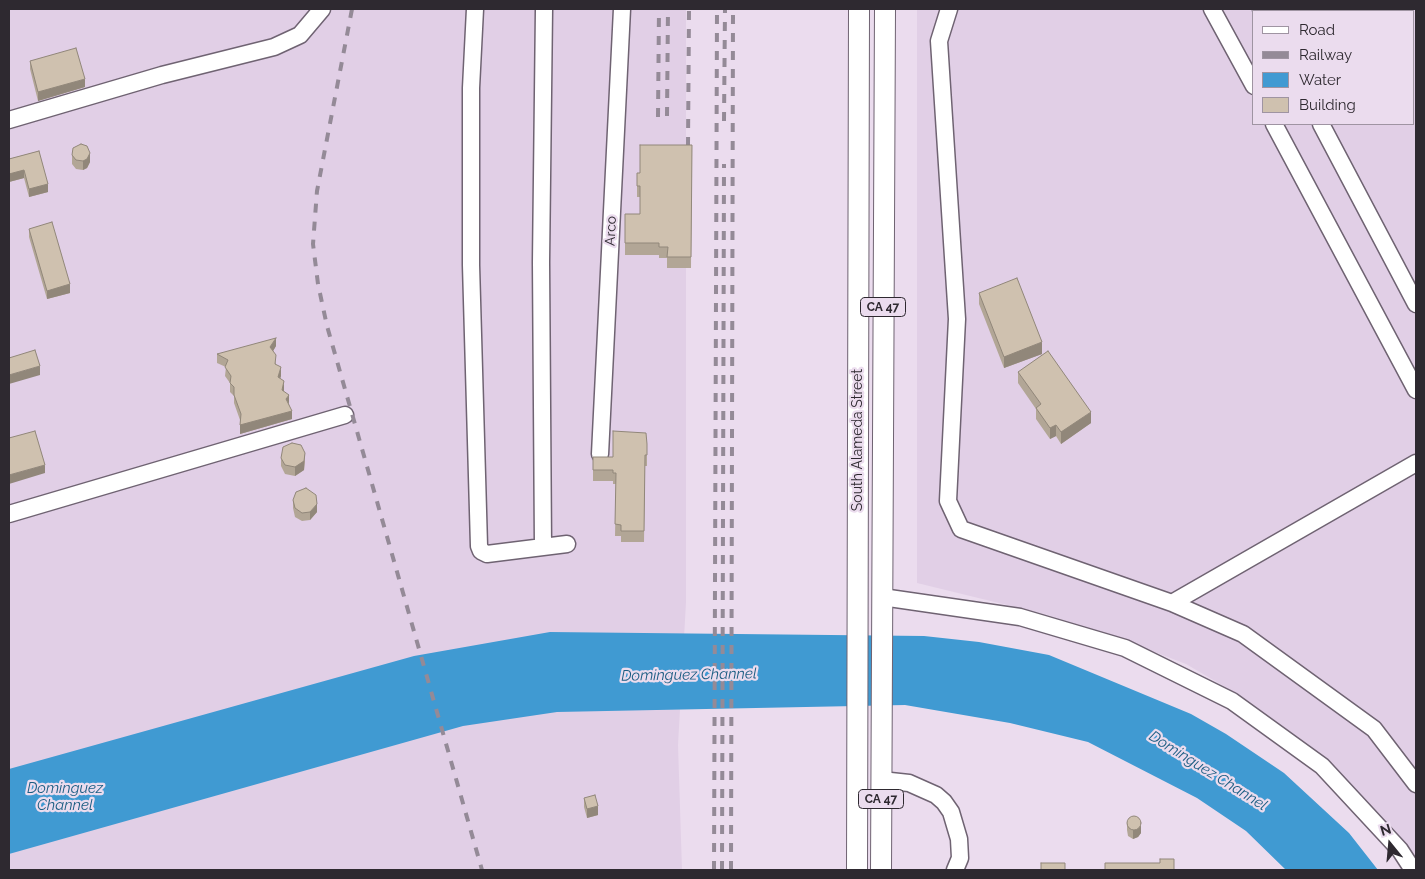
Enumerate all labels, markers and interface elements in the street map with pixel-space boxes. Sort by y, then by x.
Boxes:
legend [1252,10,1415,125]
text: Road [1299,21,1335,39]
text: Railway [1299,46,1352,64]
text: Water [1299,71,1341,89]
text: Building [1299,96,1356,114]
street label: Arco [602,216,620,246]
road number: CA 47 [860,298,906,316]
street label: South Alameda Street [850,369,866,511]
water label: Dominguez Channel [621,665,757,685]
water label: Dominguez Channel [1146,727,1270,815]
water label: Dominguez Channel [27,779,103,814]
road number: CA 47 [858,790,904,809]
north arrow [1365,819,1415,869]
text: N [1378,820,1393,839]

